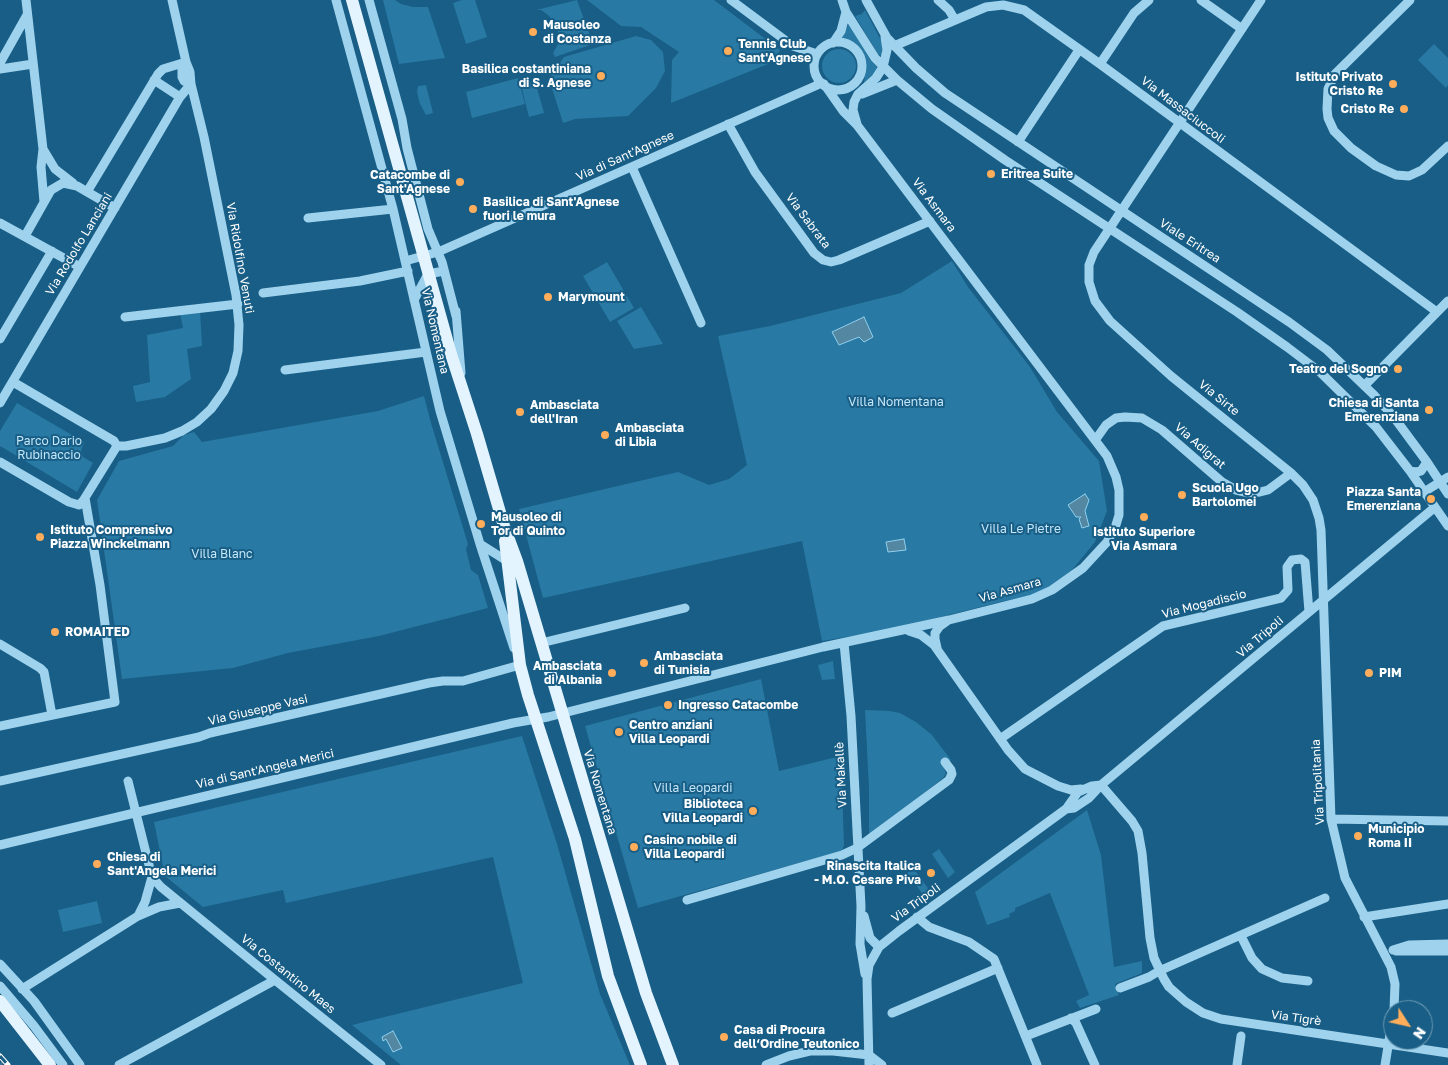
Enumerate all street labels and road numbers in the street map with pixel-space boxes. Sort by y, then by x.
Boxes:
street label: Via Massaciuccoli [1138,74,1228,146]
street label: Via di Sant'Agnese [574,128,676,184]
street label: Via Asmara [909,175,959,235]
street label: Via Rodolfo Lanciani [43,190,115,298]
street label: Via Sabrata [782,190,834,252]
street label: Via Ridolfino Venuti [223,201,257,315]
street label: Viale Eritrea [1157,216,1223,266]
street label: Via Nomentana [418,287,452,375]
street label: Via Sirte [1196,377,1242,419]
street label: Via Adigrat [1172,420,1228,472]
street label: Via Asmara [977,574,1043,606]
street label: Via Mogadiscio [1160,587,1248,621]
street label: Via Tripoli [1234,613,1286,661]
street label: Via Giuseppe Vasi [207,692,309,728]
street label: Via Tripolitania [1309,739,1327,825]
street label: Via Makallè [832,742,850,808]
street label: Via di Sant'Angela Merici [195,746,335,792]
street label: Via Nomentana [580,748,620,836]
street label: Via Tripoli [889,880,943,926]
street label: Via Costantino Maes [238,931,338,1017]
street label: Via Tigrè [1270,1007,1322,1029]

